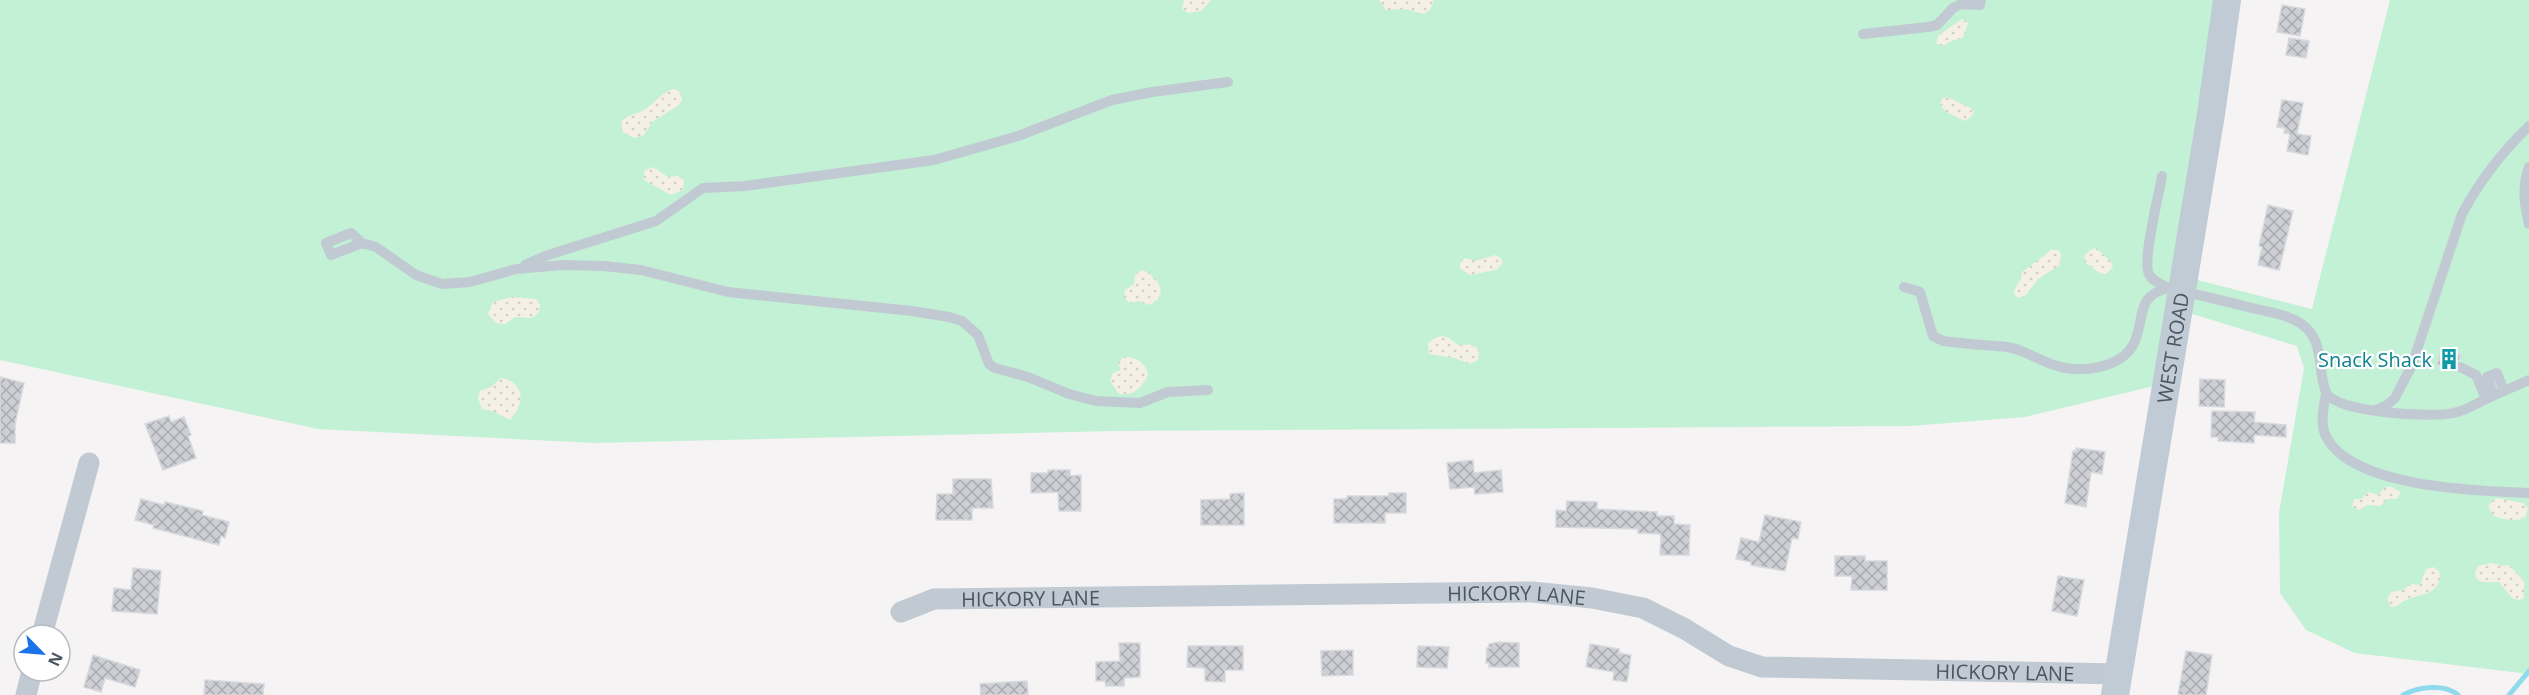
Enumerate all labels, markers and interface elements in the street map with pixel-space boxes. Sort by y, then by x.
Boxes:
street label: WEST ROAD [2150,290,2195,405]
place label: Snack Shack [2318,346,2432,373]
building icon: Snack Shack [2437,347,2461,371]
street label: HICKORY LANE [1447,578,1587,611]
street label: HICKORY LANE [961,584,1100,612]
north arrow [12,623,72,683]
text: N [43,649,68,670]
street label: HICKORY LANE [1935,657,2074,687]

